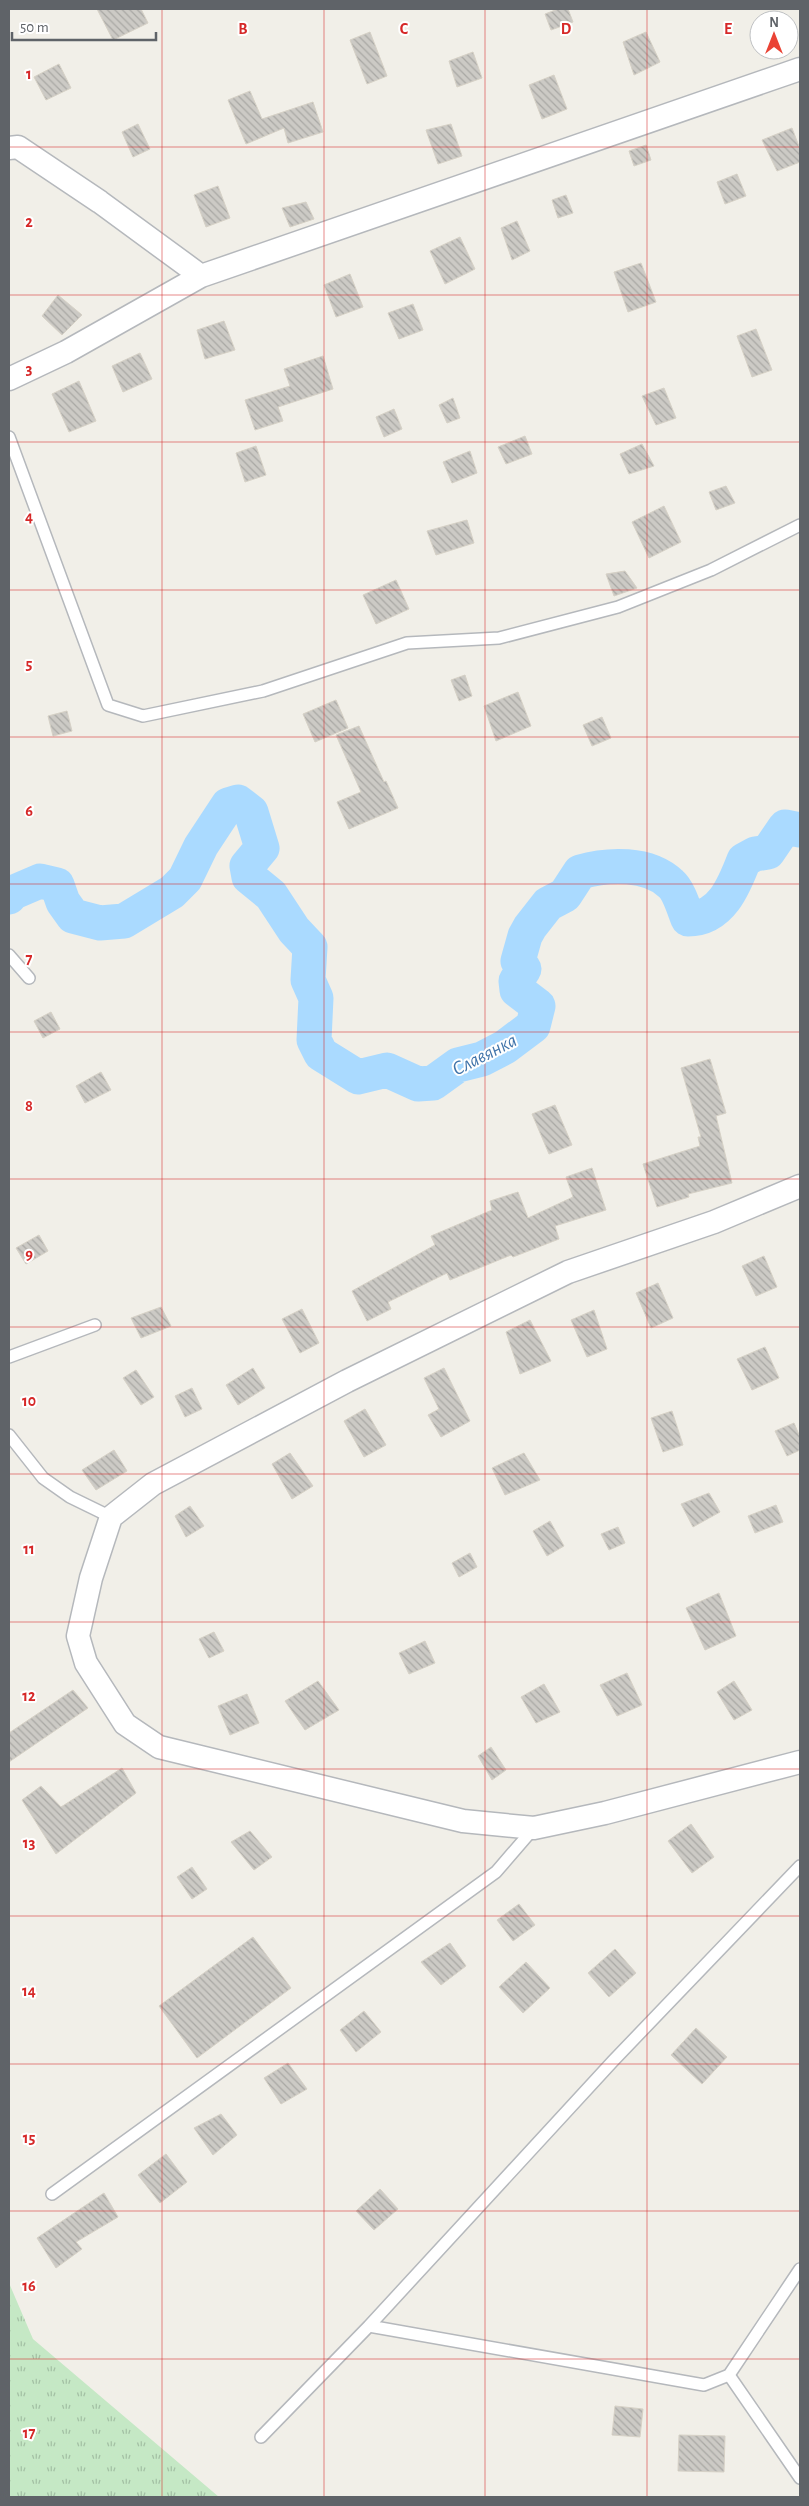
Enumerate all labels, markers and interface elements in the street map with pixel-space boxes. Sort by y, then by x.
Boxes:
scale bar [12,10,156,42]
north arrow [749,10,799,60]
text: N [769,16,779,30]
text: 50 m [20,20,49,35]
text: B [238,21,248,37]
text: C [400,21,409,37]
text: D [561,21,572,37]
text: E [724,21,732,37]
text: 1 [26,66,32,82]
text: 2 [25,214,33,230]
text: 3 [26,361,33,377]
text: 4 [25,509,33,525]
text: 5 [26,656,33,672]
text: 6 [25,803,33,819]
text: 7 [26,951,33,967]
water label: Славянка [449,1030,520,1080]
text: 8 [25,1098,33,1114]
text: 9 [25,1246,33,1262]
text: 10 [22,1393,36,1409]
text: 11 [23,1541,35,1557]
text: 12 [22,1688,36,1704]
text: 13 [23,1835,35,1851]
text: 14 [22,1983,36,1999]
text: 15 [23,2130,35,2146]
text: 16 [22,2278,36,2294]
text: 17 [23,2425,35,2441]

